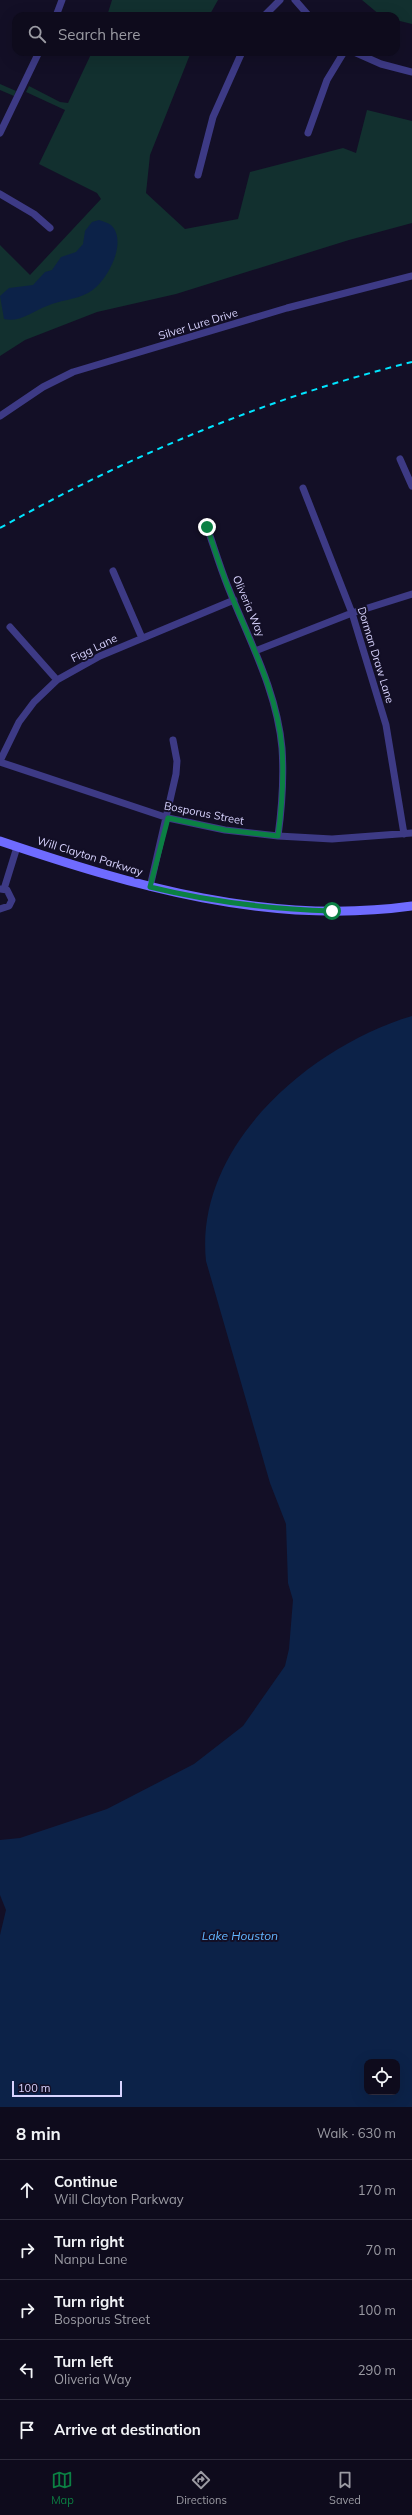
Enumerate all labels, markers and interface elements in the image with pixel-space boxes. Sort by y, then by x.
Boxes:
search box [12,12,400,56]
icon: search [26,23,48,45]
text: Search here [58,25,140,44]
street label: Silver Lure Drive [157,305,239,343]
route end [198,518,216,536]
street label: Oliveria Way [230,573,268,639]
street label: Dorman Draw Lane [355,605,397,705]
street label: Figg Lane [68,631,120,665]
street label: Bosporus Street [163,798,245,828]
street label: Will Clayton Parkway [35,833,145,879]
route start [323,902,341,920]
water label: Lake Houston [202,1928,278,1943]
map controls [364,2059,400,2095]
button: locate [364,2059,400,2095]
scale bar [12,2079,122,2098]
text: 100 m [18,2081,50,2095]
text: 8 min [16,2123,61,2144]
text: Walk · 630 m [317,2125,396,2141]
text: Continue [54,2172,117,2191]
icon: ahead [16,2179,38,2201]
text: 170 m [358,2182,396,2198]
text: Will Clayton Parkway [54,2191,184,2207]
text: Turn right [54,2232,124,2251]
icon: right [16,2239,38,2261]
text: 70 m [366,2242,396,2258]
text: Nanpu Lane [54,2251,127,2267]
text: Turn right [54,2292,124,2311]
icon: right [16,2299,38,2321]
text: 100 m [358,2302,396,2318]
text: Bosporus Street [54,2311,150,2327]
text: Turn left [54,2352,113,2371]
icon: left [16,2359,38,2381]
text: 290 m [358,2362,396,2378]
text: Oliveria Way [54,2371,131,2387]
icon: arrive [16,2419,38,2441]
text: Arrive at destination [54,2420,201,2439]
tab: Map [51,2469,74,2507]
tab: Directions [176,2469,227,2507]
tab: Saved [329,2469,361,2507]

